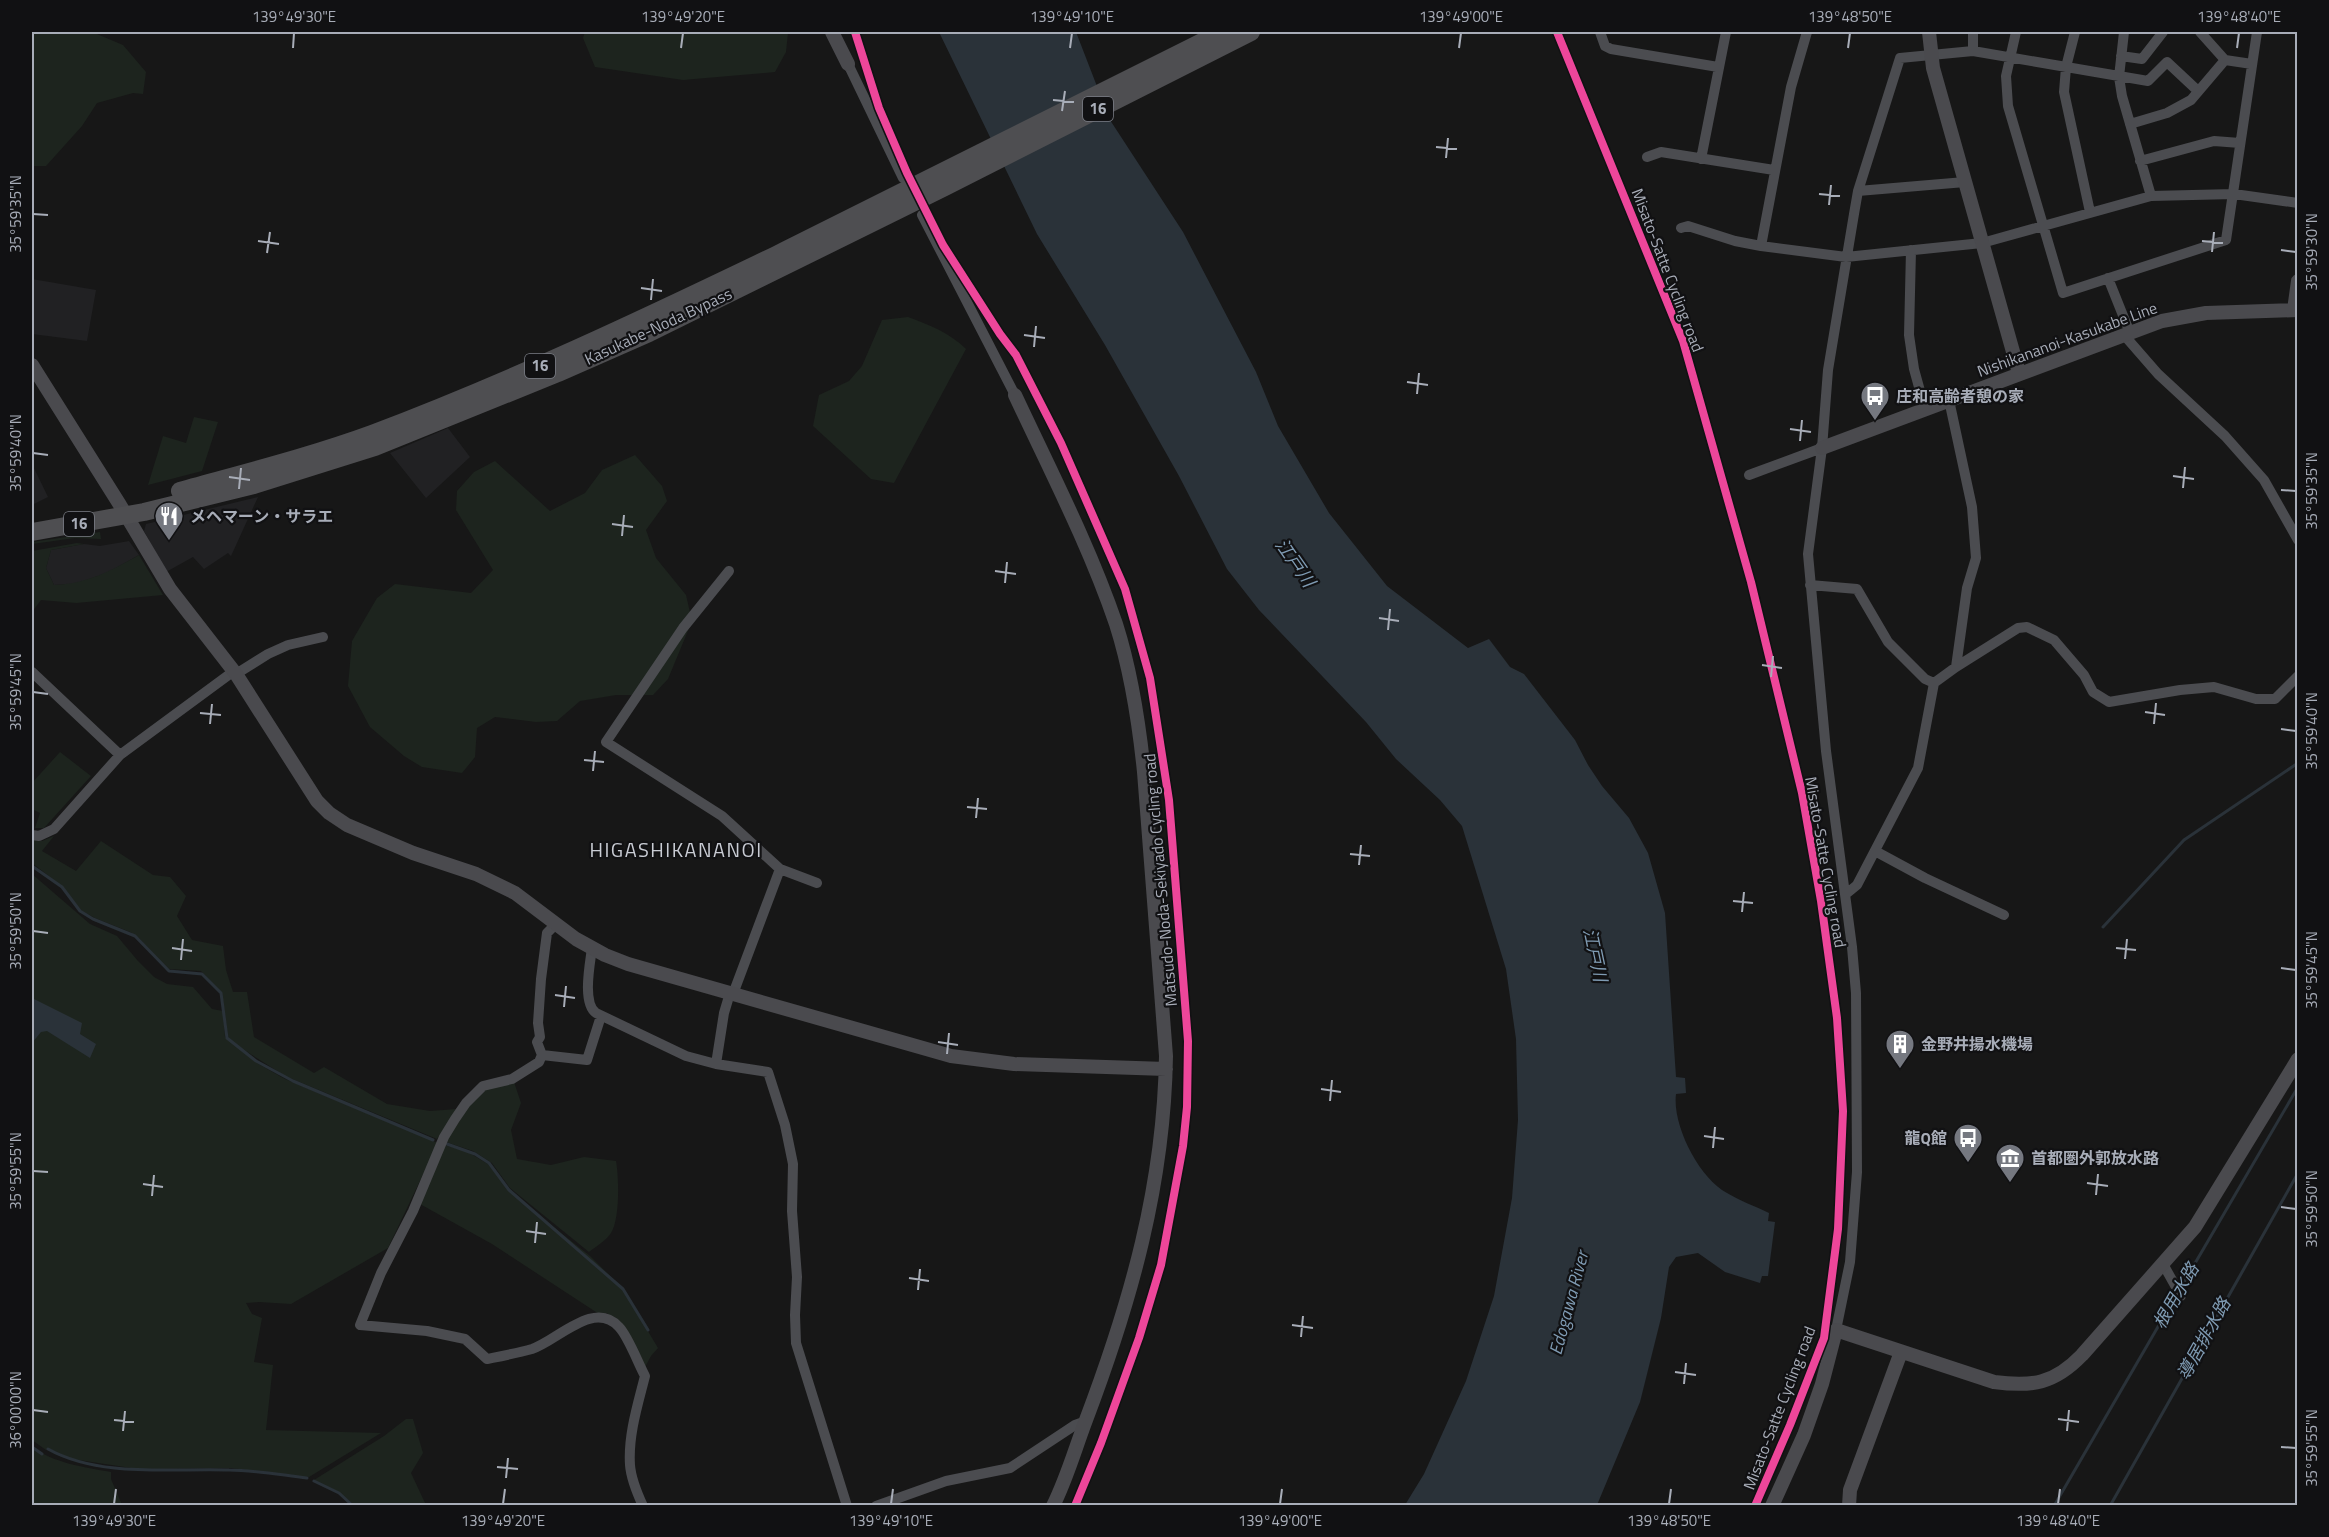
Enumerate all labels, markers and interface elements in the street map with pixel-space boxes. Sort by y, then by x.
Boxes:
text: 139°49'30"E [252,5,336,28]
text: 139°49'20"E [641,5,725,28]
text: 139°49'10"E [1030,5,1114,28]
text: 139°49'00"E [1419,5,1503,28]
text: 139°48'50"E [1808,5,1892,28]
text: 139°48'40"E [2197,5,2281,28]
road number: 16 [1083,97,1113,121]
text: 35°59'35"N [4,175,27,253]
street label: Misato-Satte Cycling road [1626,185,1710,355]
text: 35°59'30"N [2300,213,2323,291]
street label: Kasukabe-Noda Bypass [580,281,736,371]
street label: Nishikananoi-Kasukabe Line [1974,295,2160,383]
road number: 16 [525,354,555,378]
bus stop icon: 庄和高齢者憩の家 [1859,380,1891,422]
place label: 庄和高齢者憩の家 [1896,384,2024,408]
text: 35°59'40"N [4,414,27,492]
text: 35°59'35"N [2300,452,2323,530]
restaurant icon: メヘマーン・サラエ [153,500,185,542]
place label: メヘマーン・サラエ [190,504,333,528]
road number: 16 [64,512,94,536]
water label: 江戸川 [1269,533,1323,594]
text: 35°59'45"N [4,653,27,731]
text: 35°59'40"N [2300,692,2323,770]
street label: Matsudo-Noda-Sekiyado Cycling road [1137,752,1183,1008]
street label: Misato-Satte Cycling road [1799,775,1853,949]
district label: HIGASHIKANANOI [589,834,763,865]
text: 35°59'50"N [4,892,27,970]
water label: 江戸川 [1577,926,1615,986]
text: 35°59'45"N [2300,931,2323,1009]
building icon: 金野井揚水機場 [1884,1028,1916,1070]
place label: 金野井揚水機場 [1921,1032,2033,1056]
bus stop icon: 龍Q館 [1952,1122,1984,1164]
place label: 龍Q館 [1905,1126,1947,1150]
text: 35°59'55"N [4,1132,27,1210]
museum icon: 首都圏外郭放水路 [1994,1142,2026,1184]
place label: 首都圏外郭放水路 [2031,1146,2159,1170]
text: 35°59'50"N [2300,1170,2323,1248]
water label: Edogawa River [1542,1246,1596,1358]
water label: 根用水路 [2146,1256,2206,1334]
water label: 導居排水路 [2170,1291,2238,1385]
street label: Misato-Satte Cycling road [1737,1323,1821,1493]
text: 36°00'00"N [4,1371,27,1449]
text: 35°59'55"N [2300,1409,2323,1487]
text: 139°49'30"E [72,1509,156,1532]
text: 139°49'20"E [461,1509,545,1532]
text: 139°49'10"E [849,1509,933,1532]
text: 139°49'00"E [1238,1509,1322,1532]
text: 139°48'50"E [1627,1509,1711,1532]
text: 139°48'40"E [2016,1509,2100,1532]

